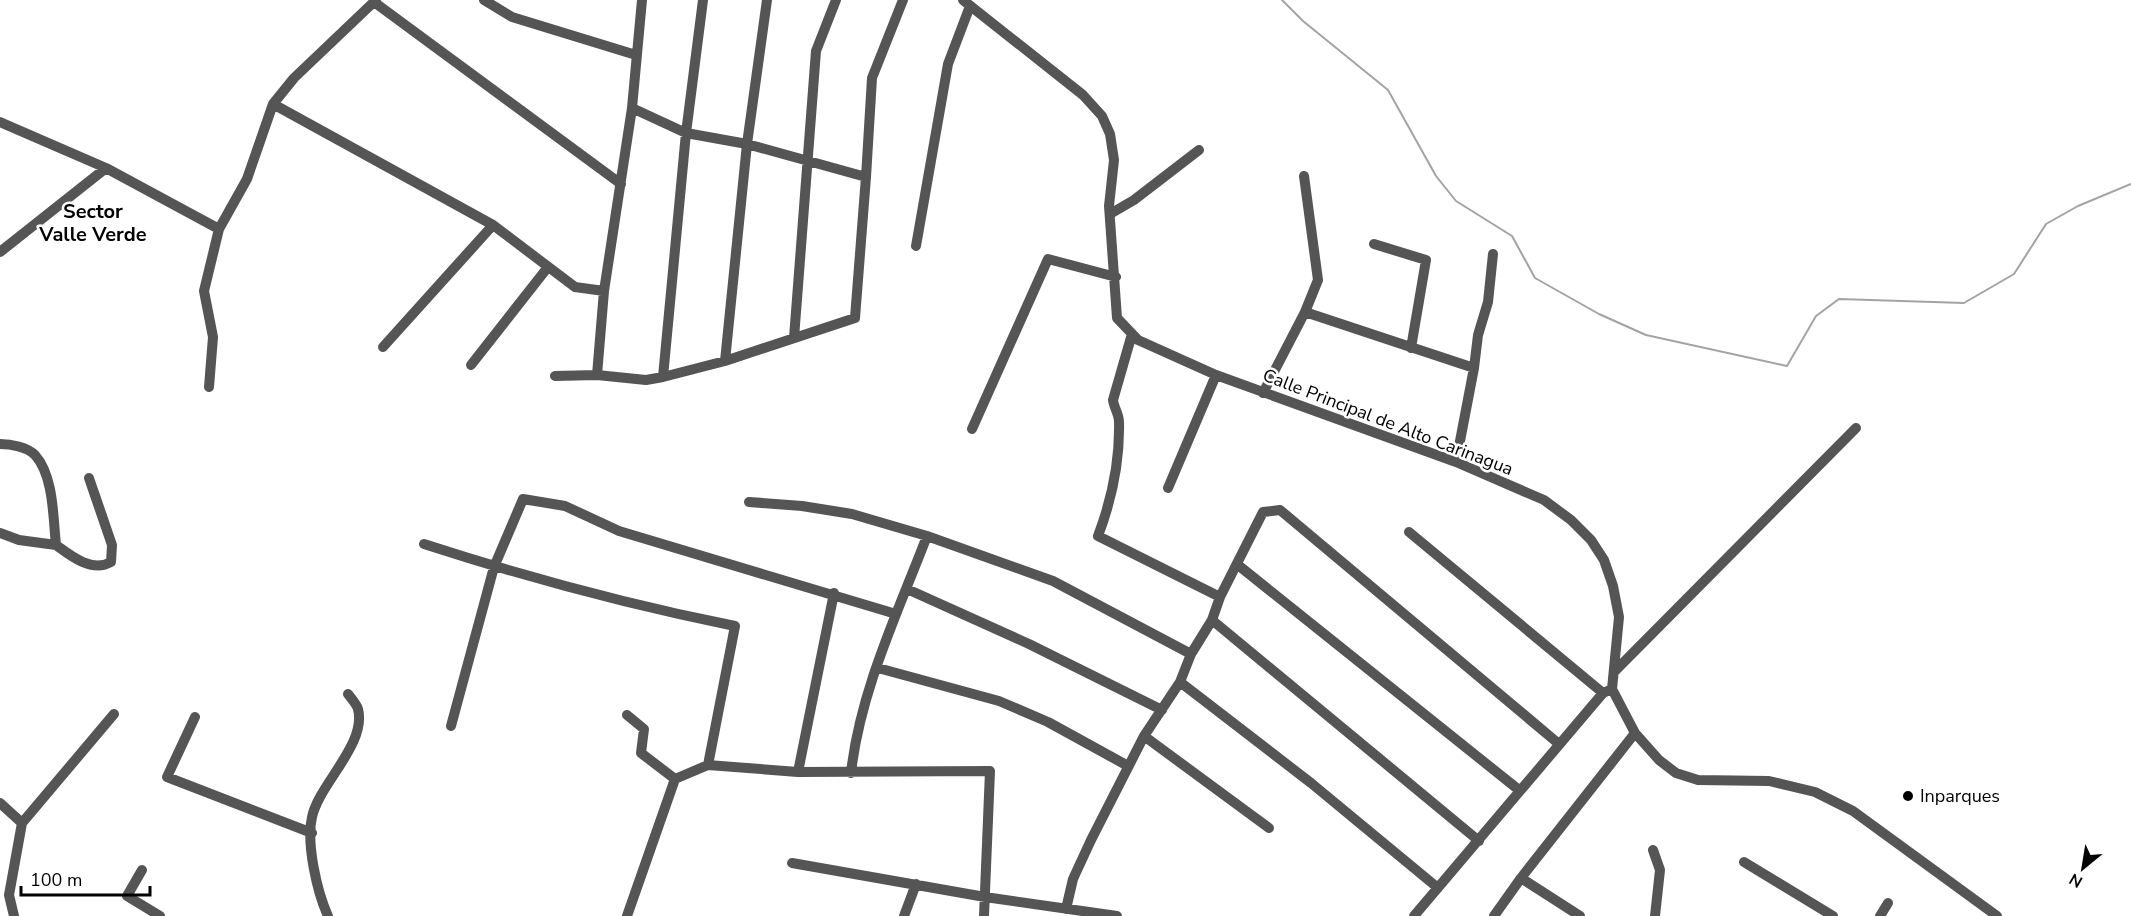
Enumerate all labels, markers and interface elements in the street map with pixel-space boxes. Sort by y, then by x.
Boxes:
district label: Sector Valle Verde [38,198,147,248]
street label: Calle Principal de Alto Carinagua [1259,363,1517,481]
place label: Inparques [1920,784,2000,808]
marker: Inparques [1901,789,1915,803]
north arrow [2053,838,2113,898]
scale bar [21,859,150,897]
text: 100 m [30,868,82,892]
text: N [2065,868,2087,893]

